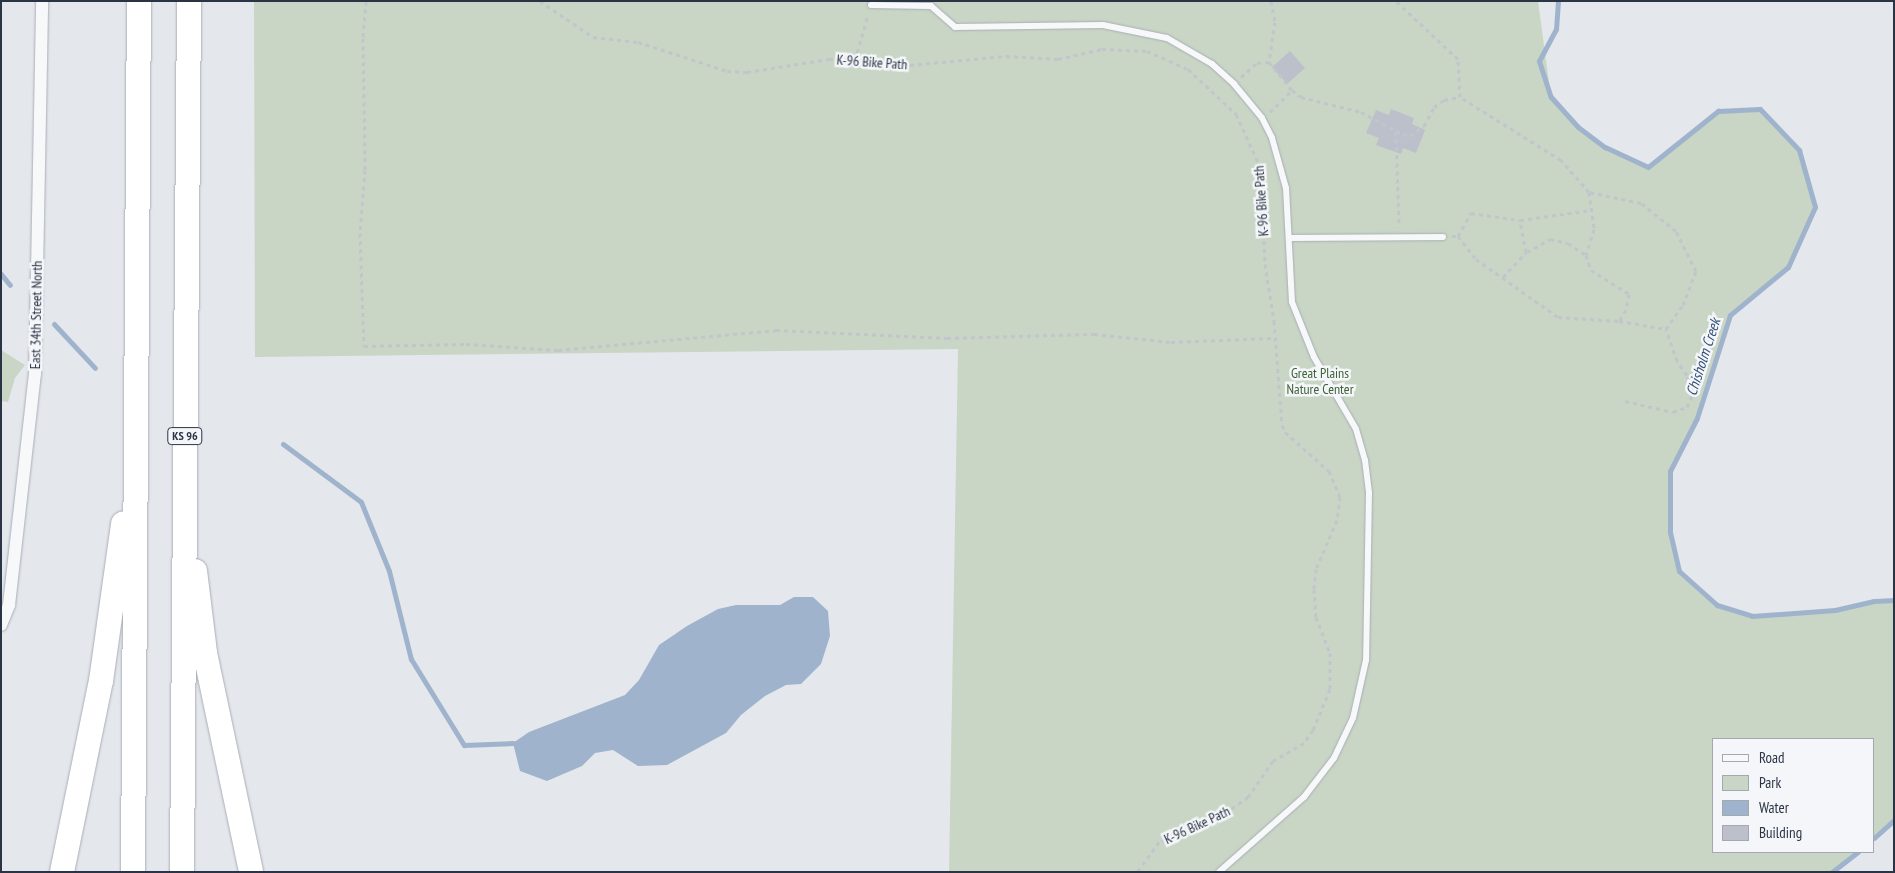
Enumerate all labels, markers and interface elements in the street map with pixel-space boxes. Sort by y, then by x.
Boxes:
street label: K-96 Bike Path [836,51,908,73]
street label: K-96 Bike Path [1250,165,1272,237]
street label: East 34th Street North [27,261,45,369]
water label: Chisholm Creek [1682,316,1724,398]
park label: Great Plains Nature Center [1287,365,1353,398]
road number: KS 96 [166,426,204,446]
legend [1712,738,1875,853]
text: Road [1759,748,1785,767]
text: Park [1759,773,1781,792]
text: Water [1759,798,1789,817]
street label: K-96 Bike Path [1161,802,1233,848]
text: Building [1759,823,1802,842]

